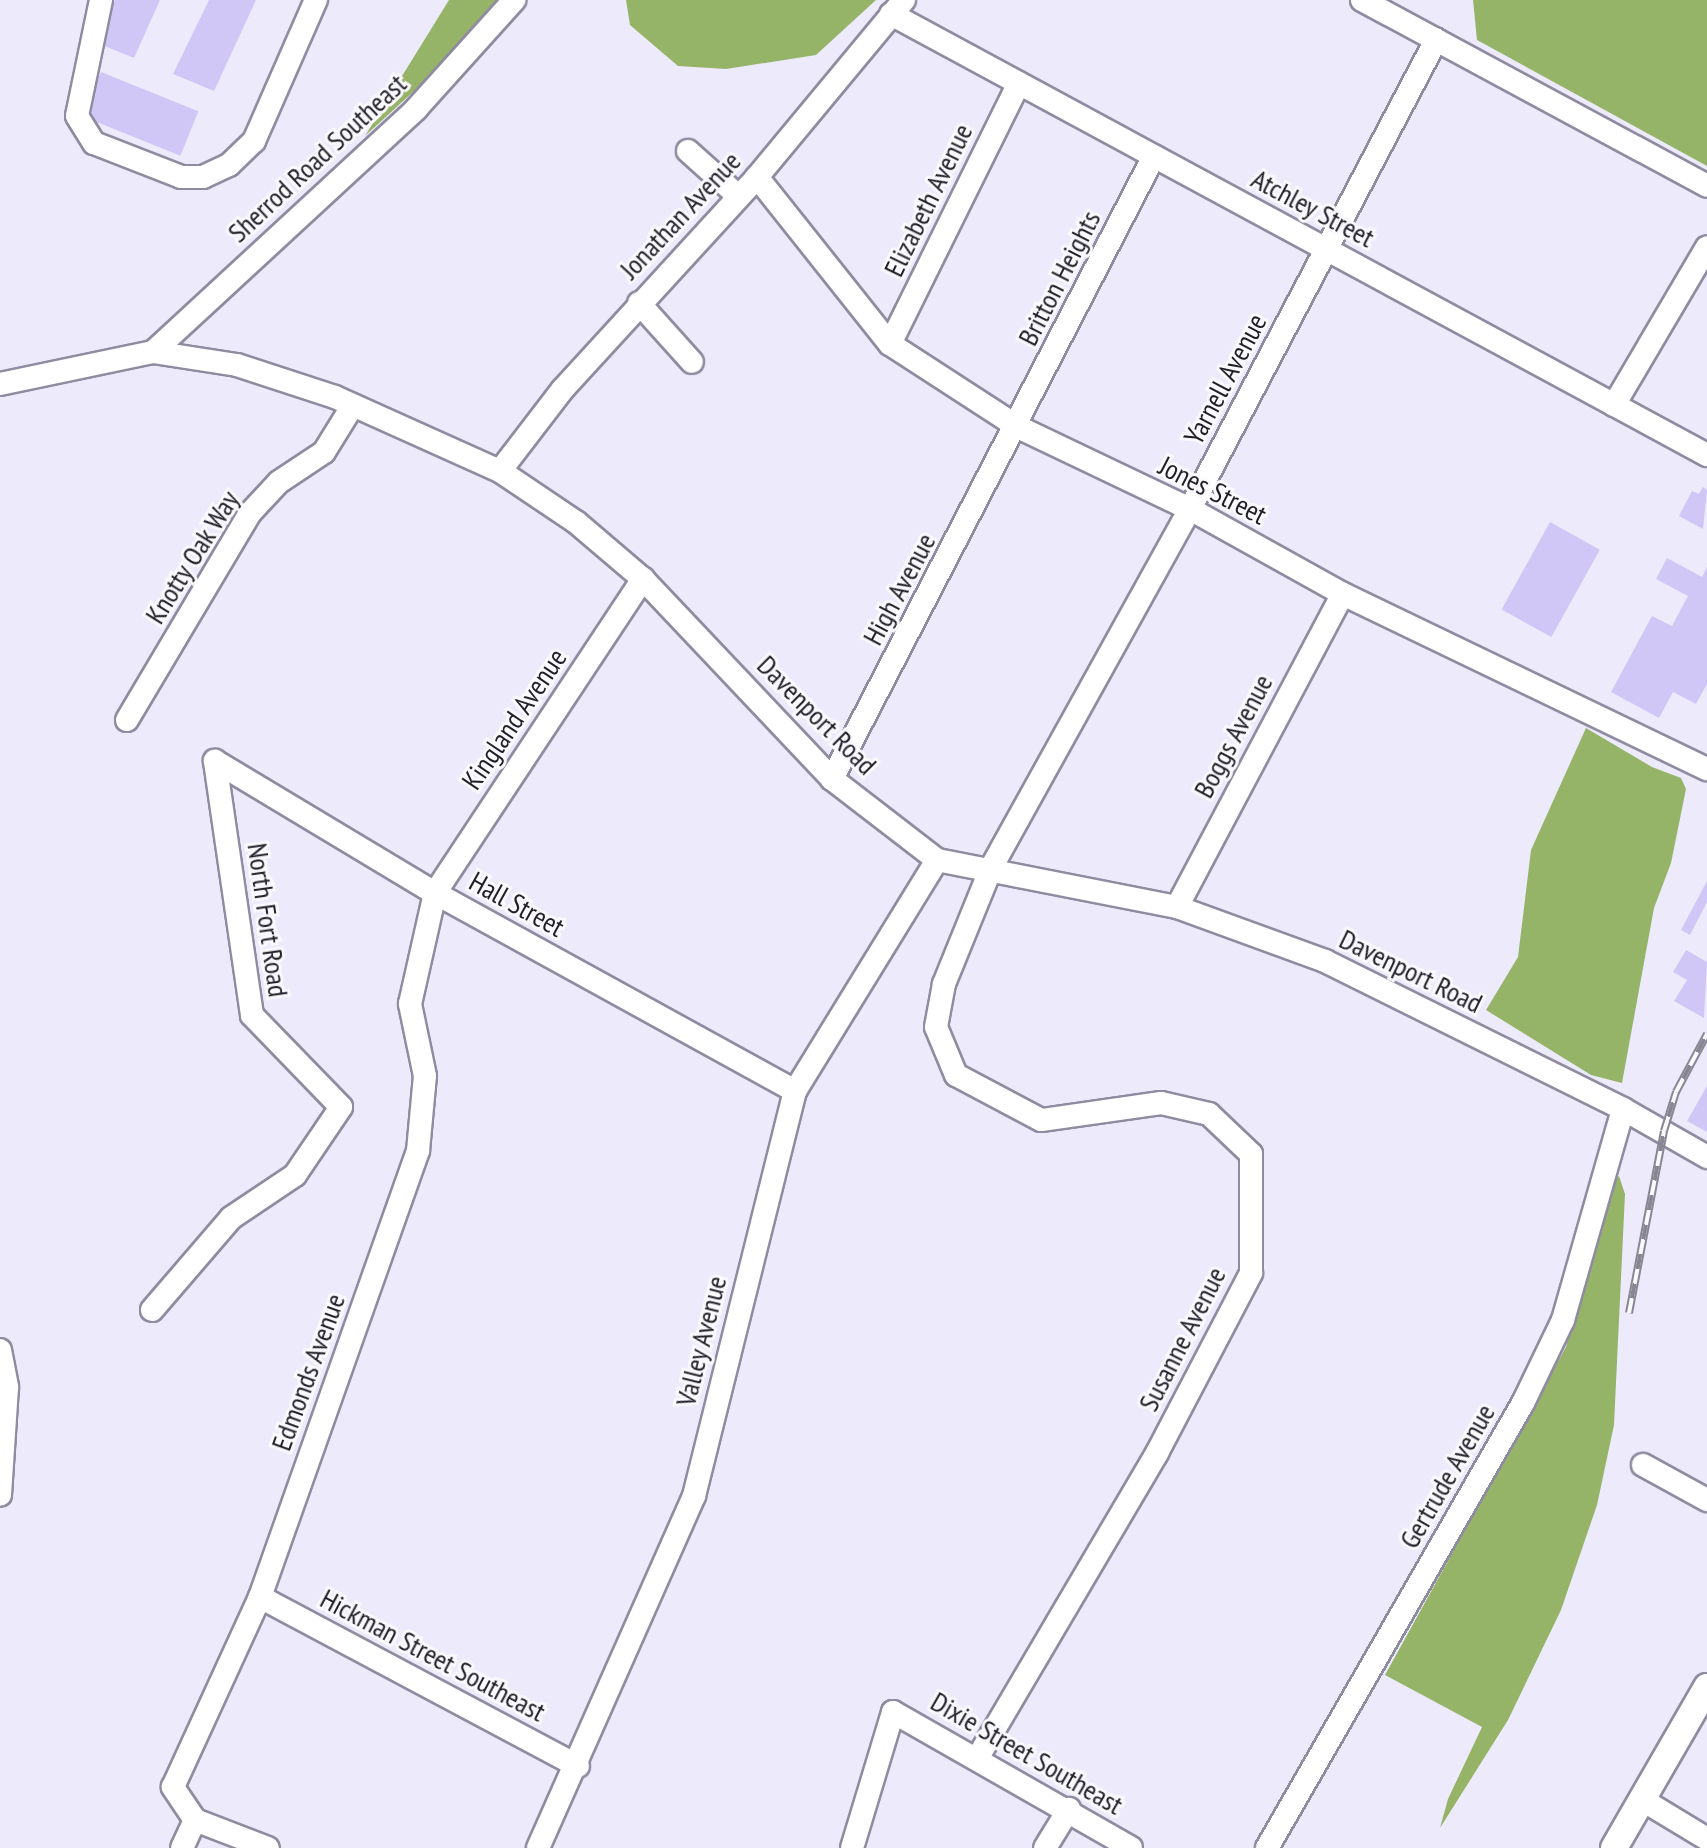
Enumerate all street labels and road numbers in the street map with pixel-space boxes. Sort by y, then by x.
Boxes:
street label: Sherrod Road Southeast [221,67,413,249]
street label: Elizabeth Avenue [876,118,980,282]
street label: Jonathan Avenue [612,144,748,286]
street label: Atchley Street [1246,162,1380,254]
street label: Britton Heights [1011,205,1107,351]
street label: Yarnell Avenue [1176,308,1274,450]
street label: Jones Street [1154,449,1272,531]
street label: Knotty Oak Way [137,484,247,630]
street label: High Avenue [855,527,943,651]
street label: Kingland Avenue [454,642,574,796]
street label: Davenport Road [750,648,884,782]
street label: Boggs Avenue [1186,668,1280,804]
street label: North Fort Road [241,841,295,999]
street label: Hall Street [464,864,570,944]
street label: Davenport Road [1334,922,1488,1020]
street label: Susanne Avenue [1131,1261,1233,1417]
street label: Valley Avenue [668,1272,734,1410]
street label: Edmonds Avenue [264,1289,352,1455]
street label: Gertrude Avenue [1392,1398,1502,1554]
street label: Hickman Street Southeast [315,1582,551,1728]
street label: Dixie Street Southeast [925,1684,1129,1822]

